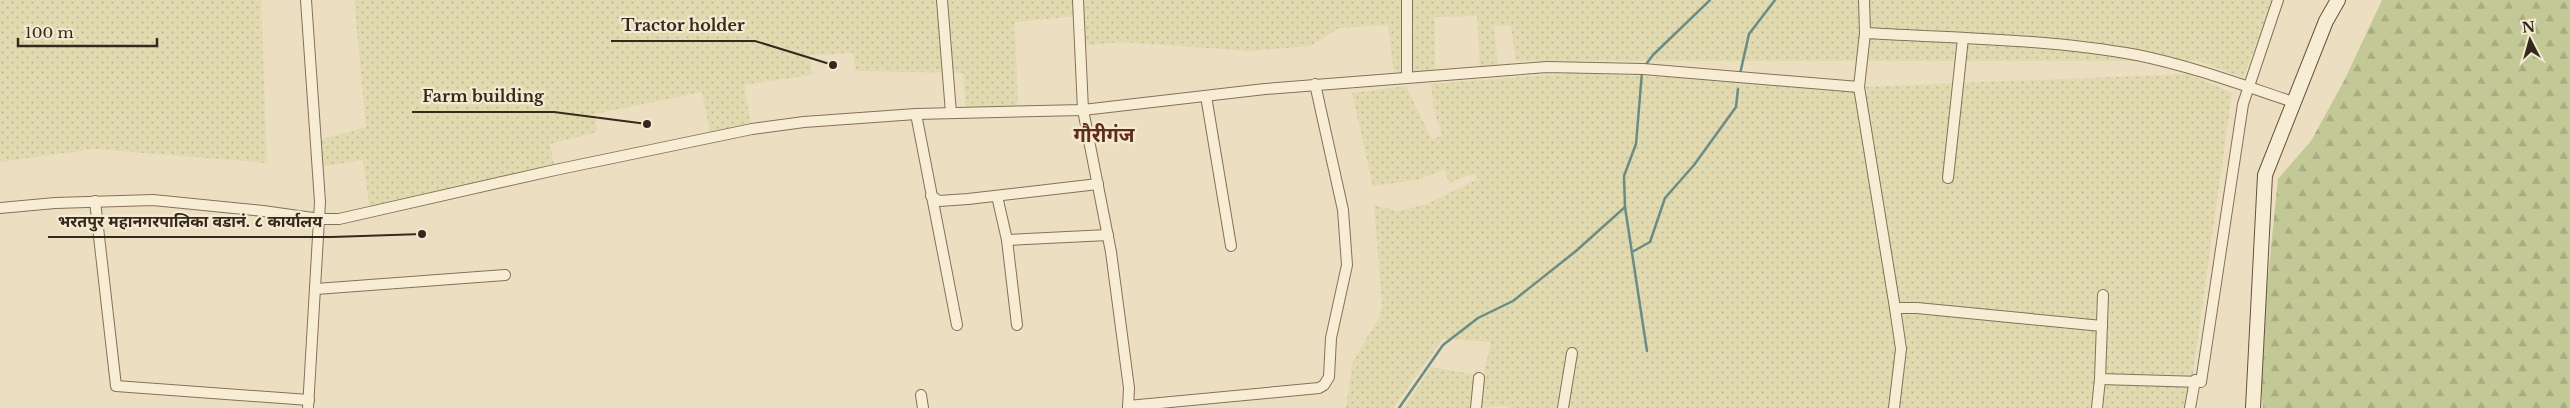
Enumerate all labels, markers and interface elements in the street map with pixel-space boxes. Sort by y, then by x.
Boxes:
callout: Tractor holder [611,10,755,41]
scale bar [18,15,156,47]
text: Tractor holder [621,15,745,35]
north arrow [2505,15,2555,65]
text: N [2521,17,2536,37]
text: 100 m [25,23,74,42]
callout: Farm building [412,81,554,112]
text: Farm building [422,86,545,106]
district label: गौरीगंज [1074,123,1136,147]
callout: भरतपुर महानगरपालिका वडानं. ८ कार्यालय [48,206,332,237]
text: भरतपुर महानगरपालिका वडानं. ८ कार्यालय [58,211,323,232]

